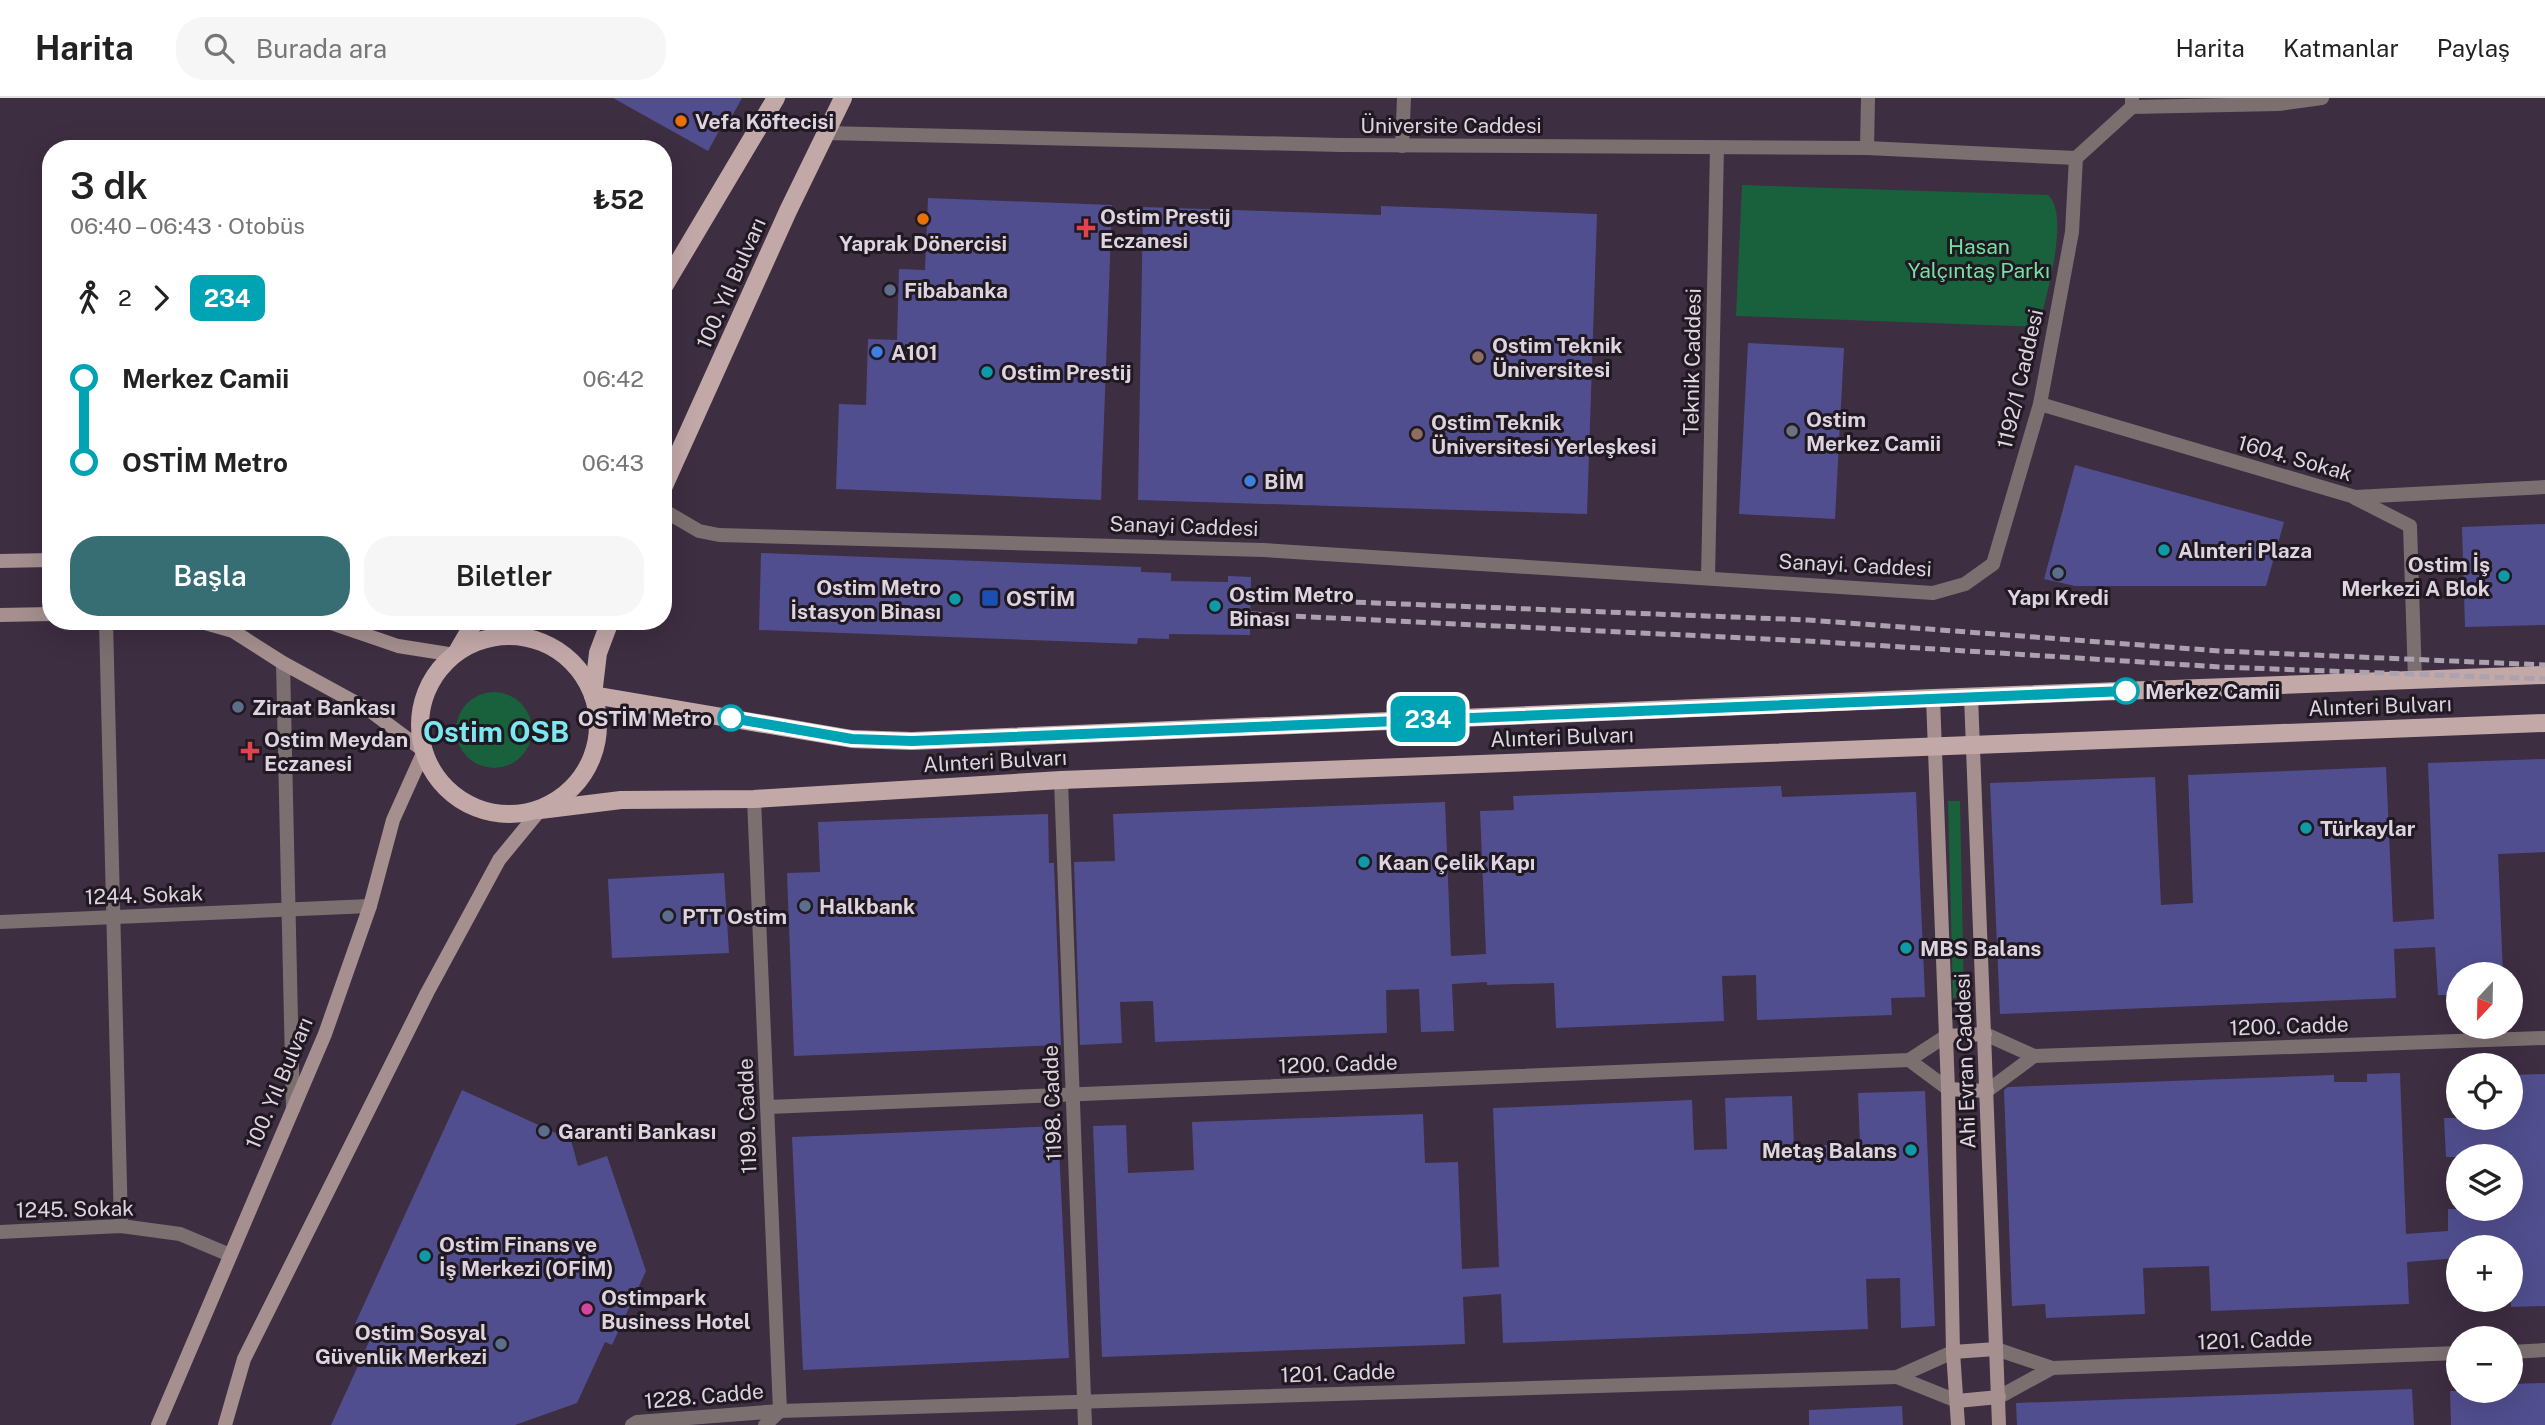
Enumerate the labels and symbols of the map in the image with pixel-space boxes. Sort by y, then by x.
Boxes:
place label: Vefa Köftecisi [695,109,834,134]
marker: Vefa Köftecisi [673,113,689,129]
street label: Üniversite Caddesi [1360,113,1542,138]
place label: Ostim Prestij Eczanesi [1100,204,1230,253]
marker: Yaprak Dönercisi [915,211,931,227]
street label: 100. Yıl Bulvarı [691,214,771,352]
marker: Ostim Prestij Eczanesi [1078,220,1094,236]
place label: Yaprak Dönercisi [839,231,1007,256]
park label: Hasan Yalçıntaş Parkı [1908,234,2050,283]
place label: Fibabanka [904,278,1008,303]
marker: Fibabanka [882,282,898,298]
street label: Teknik Caddesi [1678,288,1706,436]
street label: 1192/1 Caddesi [1992,307,2048,451]
place label: Ostim Teknik Üniversitesi [1492,333,1623,382]
place label: A101 [891,340,938,365]
marker: A101 [869,344,885,360]
marker: Ostim Teknik Üniversitesi [1470,349,1486,365]
place label: Ostim Prestij [1001,360,1131,385]
marker: Ostim Prestij [979,364,995,380]
place label: Ostim Merkez Camii [1806,407,1941,456]
place label: Ostim Teknik Üniversitesi Yerleşkesi [1431,410,1656,459]
marker: Ostim Merkez Camii [1784,423,1800,439]
marker: Ostim Teknik Üniversitesi Yerleşkesi [1409,426,1425,442]
street label: 1604. Sokak [2235,430,2355,486]
place label: BİM [1264,469,1304,494]
marker: BİM [1242,473,1258,489]
street label: Sanayi Caddesi [1109,511,1259,541]
place label: Alınteri Plaza [2178,538,2312,563]
marker: Alınteri Plaza [2156,542,2172,558]
street label: Sanayi. Caddesi [1778,549,1932,581]
place label: Ostim İş Merkezi A Blok [2341,552,2490,601]
marker: Yapı Kredi [2050,565,2066,581]
marker: Ostim İş Merkezi A Blok [2496,568,2512,584]
place label: Ostim Metro İstasyon Binası [790,575,941,624]
place label: Ostim Metro Binası [1229,582,1354,631]
place label: Yapı Kredi [2007,585,2109,610]
place label: OSTİM [1006,586,1075,611]
marker: OSTİM [980,588,1000,608]
marker: Ostim Metro İstasyon Binası [947,591,963,607]
marker: Ostim Metro Binası [1207,598,1223,614]
marker: Merkez Camii [2113,678,2139,704]
place label: Merkez Camii [2145,679,2280,704]
street label: Alınteri Bulvarı [2308,691,2452,721]
place label: Ziraat Bankası [252,695,396,720]
line badge: 234 [1388,696,1468,742]
marker: Ziraat Bankası [230,699,246,715]
marker: OSTİM Metro [718,705,744,731]
place label: OSTİM Metro [578,706,712,731]
district label: Ostim OSB [423,715,569,748]
street label: Alınteri Bulvarı [1490,722,1634,752]
place label: Ostim Meydan Eczanesi [264,727,408,776]
marker: Ostim Meydan Eczanesi [242,743,258,759]
street label: Alınteri Bulvarı [923,745,1067,777]
place label: Türkaylar [2320,816,2416,841]
marker: Türkaylar [2298,820,2314,836]
place label: Kaan Çelik Kapı [1378,850,1535,875]
marker: Kaan Çelik Kapı [1356,854,1372,870]
street label: 1244. Sokak [85,880,204,910]
place label: Halkbank [819,894,915,919]
marker: Halkbank [797,898,813,914]
place label: PTT Ostim [682,904,787,929]
marker: PTT Ostim [660,908,676,924]
place label: MBS Balans [1920,936,2041,961]
marker: MBS Balans [1898,940,1914,956]
north arrow [2446,962,2524,1040]
street label: Ahi Evran Caddesi [1949,973,1981,1149]
street label: 1200. Cadde [2229,1011,2349,1041]
street label: 100. Yıl Bulvarı [240,1013,318,1153]
street label: 1198. Cadde [1037,1044,1067,1162]
street label: 1200. Cadde [1278,1049,1398,1079]
street label: 1199. Cadde [732,1058,762,1174]
place label: Garanti Bankası [558,1119,716,1144]
marker: Garanti Bankası [536,1123,552,1139]
place label: Metaş Balans [1762,1138,1897,1163]
marker: Metaş Balans [1903,1142,1919,1158]
street label: 1245. Sokak [16,1195,134,1223]
place label: Ostim Finans ve İş Merkezi (OFİM) [439,1232,614,1281]
marker: Ostim Finans ve İş Merkezi (OFİM) [417,1248,433,1264]
place label: Ostimpark Business Hotel [601,1285,751,1334]
marker: Ostimpark Business Hotel [579,1301,595,1317]
place label: Ostim Sosyal Güvenlik Merkezi [315,1320,487,1369]
street label: 1201. Cadde [2197,1326,2313,1354]
marker: Ostim Sosyal Güvenlik Merkezi [493,1336,509,1352]
street label: 1201. Cadde [1280,1359,1396,1387]
street label: 1228. Cadde [643,1378,765,1414]

